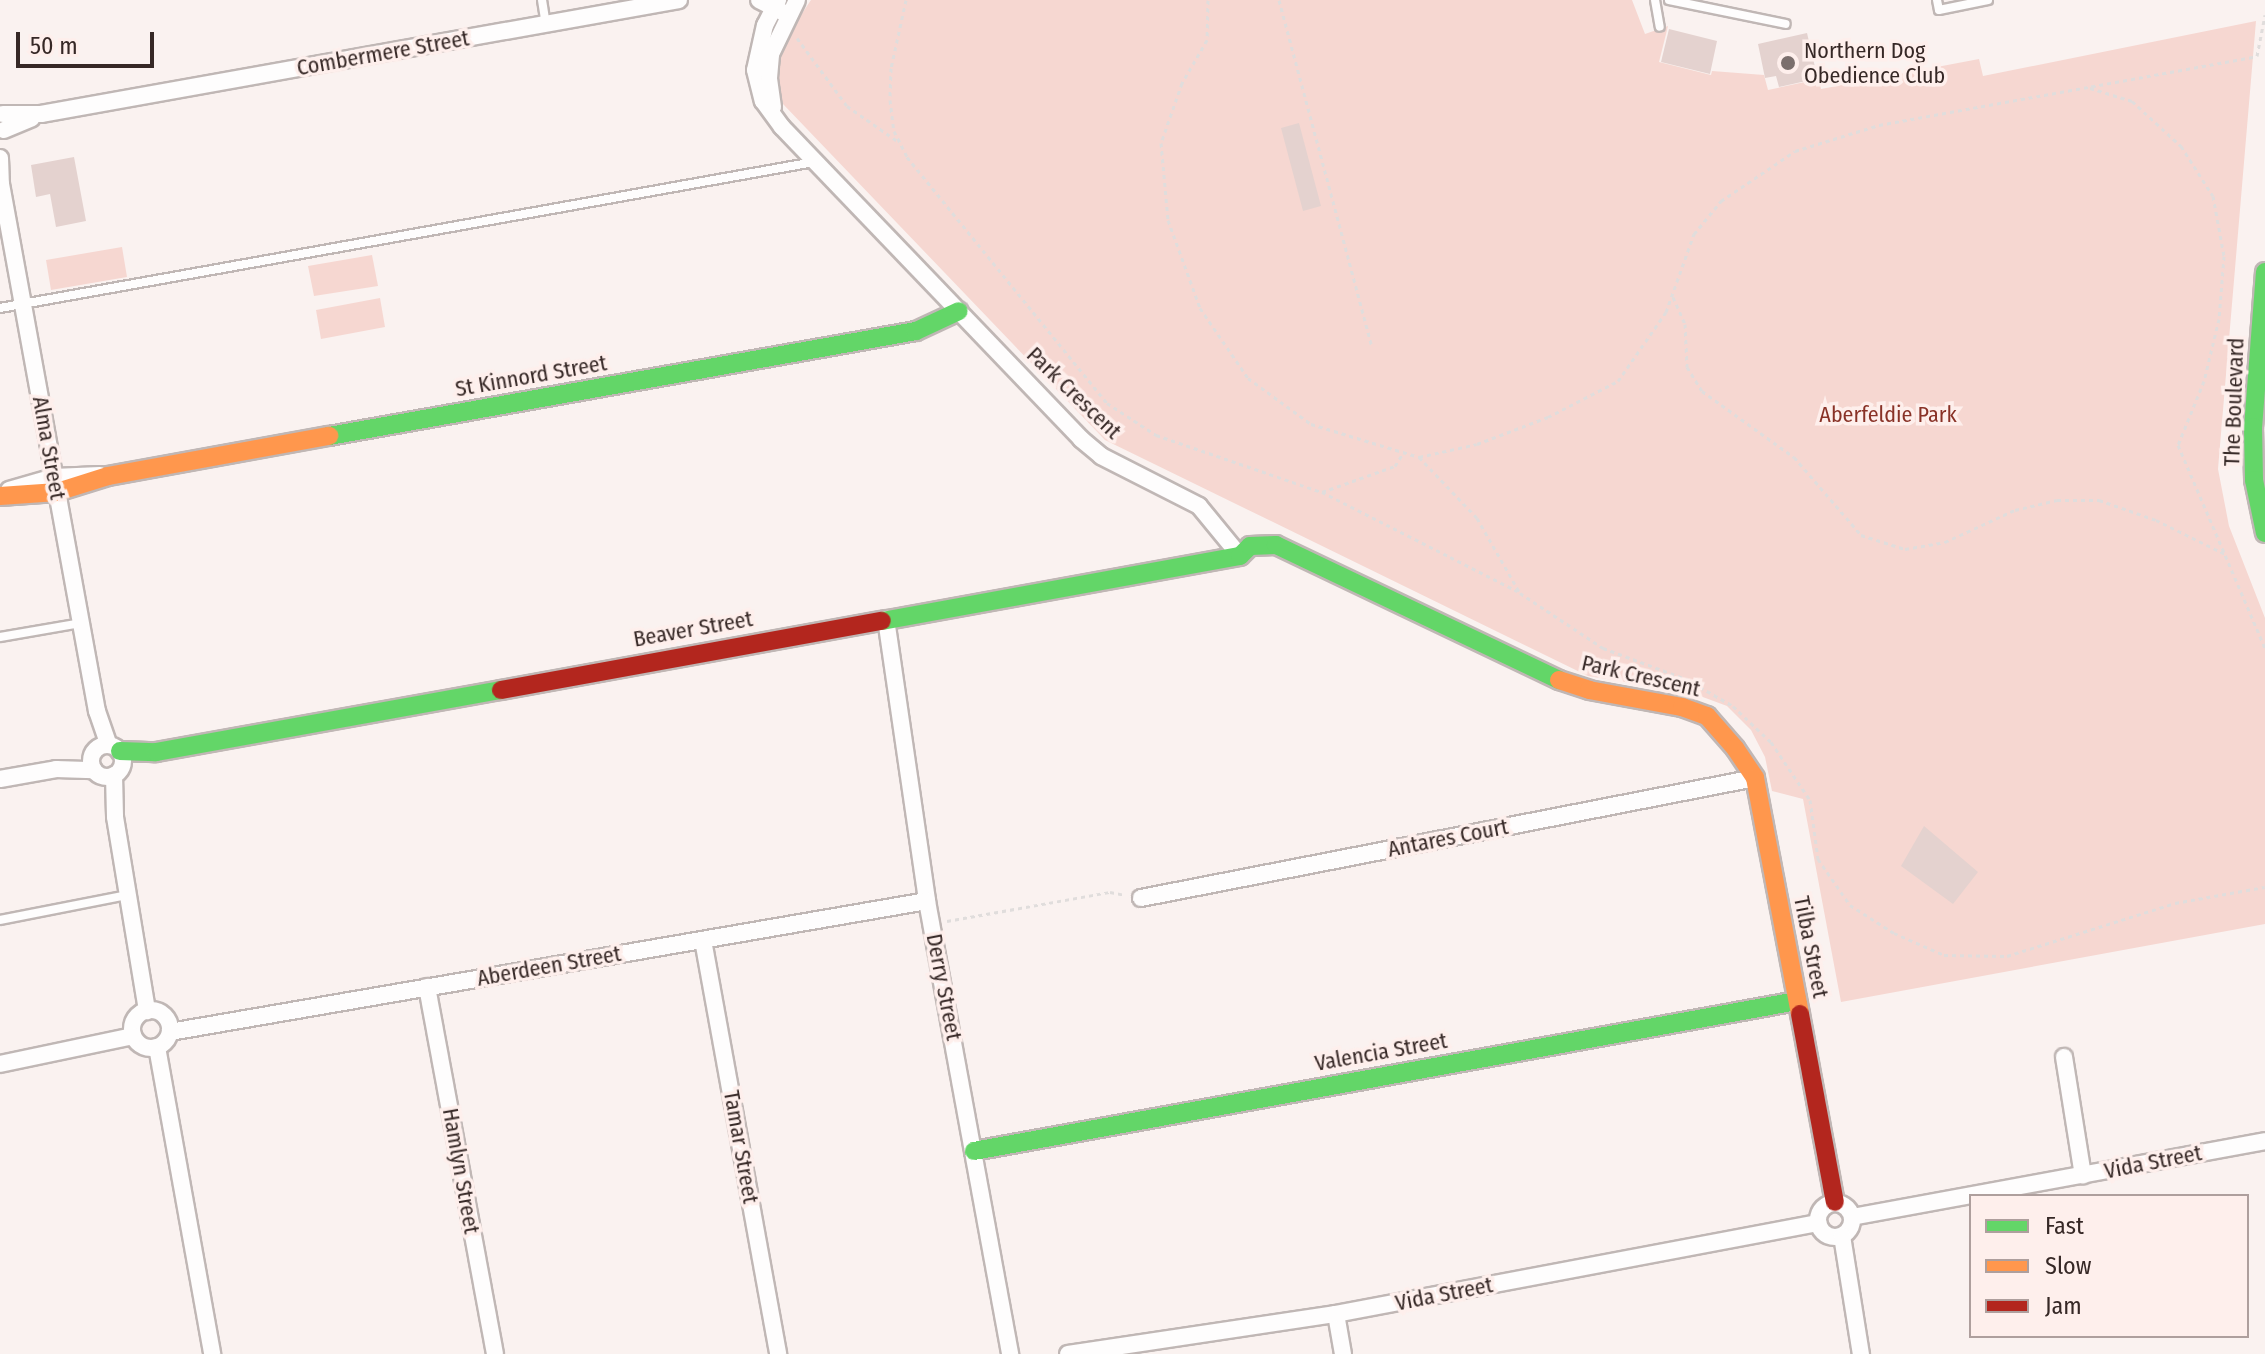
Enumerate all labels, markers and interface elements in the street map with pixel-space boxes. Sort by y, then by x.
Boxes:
scale bar [20,16,158,66]
street label: Combermere Street [295,25,471,81]
text: 50 m [30,32,78,60]
place label: Northern Dog Obedience Club [1804,37,1945,88]
marker: Northern Dog Obedience Club [1779,54,1797,72]
street label: The Boulevard [2219,337,2249,467]
street label: Park Crescent [1021,341,1127,445]
street label: St Kinnord Street [453,350,609,402]
street label: Alma Street [27,394,71,502]
park label: Aberfeldie Park [1819,402,1957,428]
street label: Beaver Street [631,606,755,652]
street label: Park Crescent [1579,650,1703,702]
street label: Antares Court [1386,813,1510,863]
street label: Tilba Street [1788,894,1834,1000]
street label: Derry Street [921,931,967,1043]
street label: Aberdeen Street [475,940,623,992]
street label: Valencia Street [1313,1027,1449,1077]
street label: Tamar Street [718,1088,764,1206]
street label: Hamlyn Street [437,1106,485,1236]
street label: Vida Street [2102,1140,2204,1184]
legend [1969,1194,2249,1338]
text: Fast [2045,1212,2084,1240]
text: Slow [2045,1252,2091,1280]
street label: Vida Street [1393,1272,1495,1316]
text: Jam [2045,1292,2082,1320]

